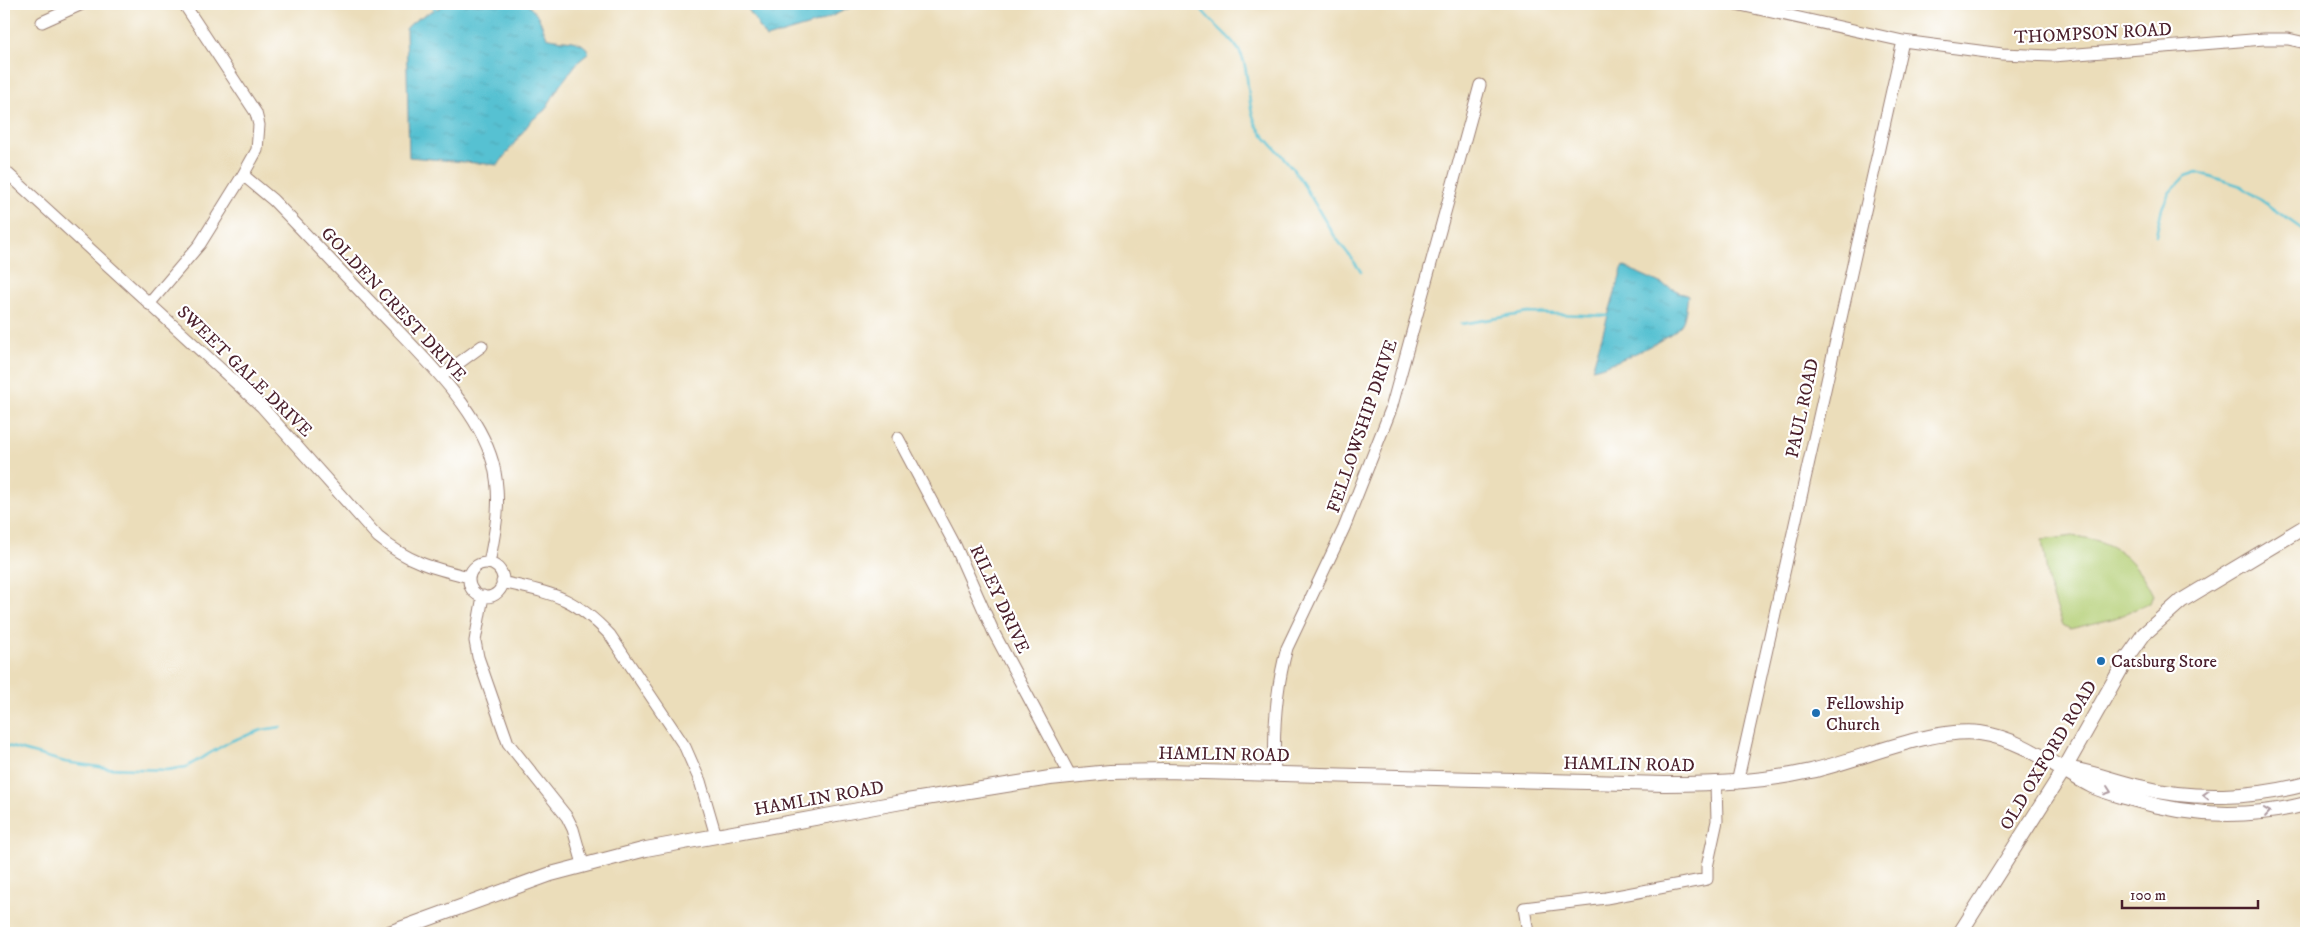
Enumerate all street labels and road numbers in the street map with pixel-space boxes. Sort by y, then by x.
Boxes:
street label: THOMPSON ROAD [2014,19,2172,49]
street label: GOLDEN CREST DRIVE [316,223,471,387]
street label: SWEET GALE DRIVE [172,302,317,442]
street label: FELLOWSHIP DRIVE [1323,337,1403,516]
street label: PAUL ROAD [1782,356,1824,460]
street label: RILEY DRIVE [964,542,1034,657]
street label: OLD OXFORD ROAD [1996,677,2102,834]
street label: HAMLIN ROAD [1158,743,1290,767]
street label: HAMLIN ROAD [1563,753,1695,777]
street label: HAMLIN ROAD [753,777,886,821]

